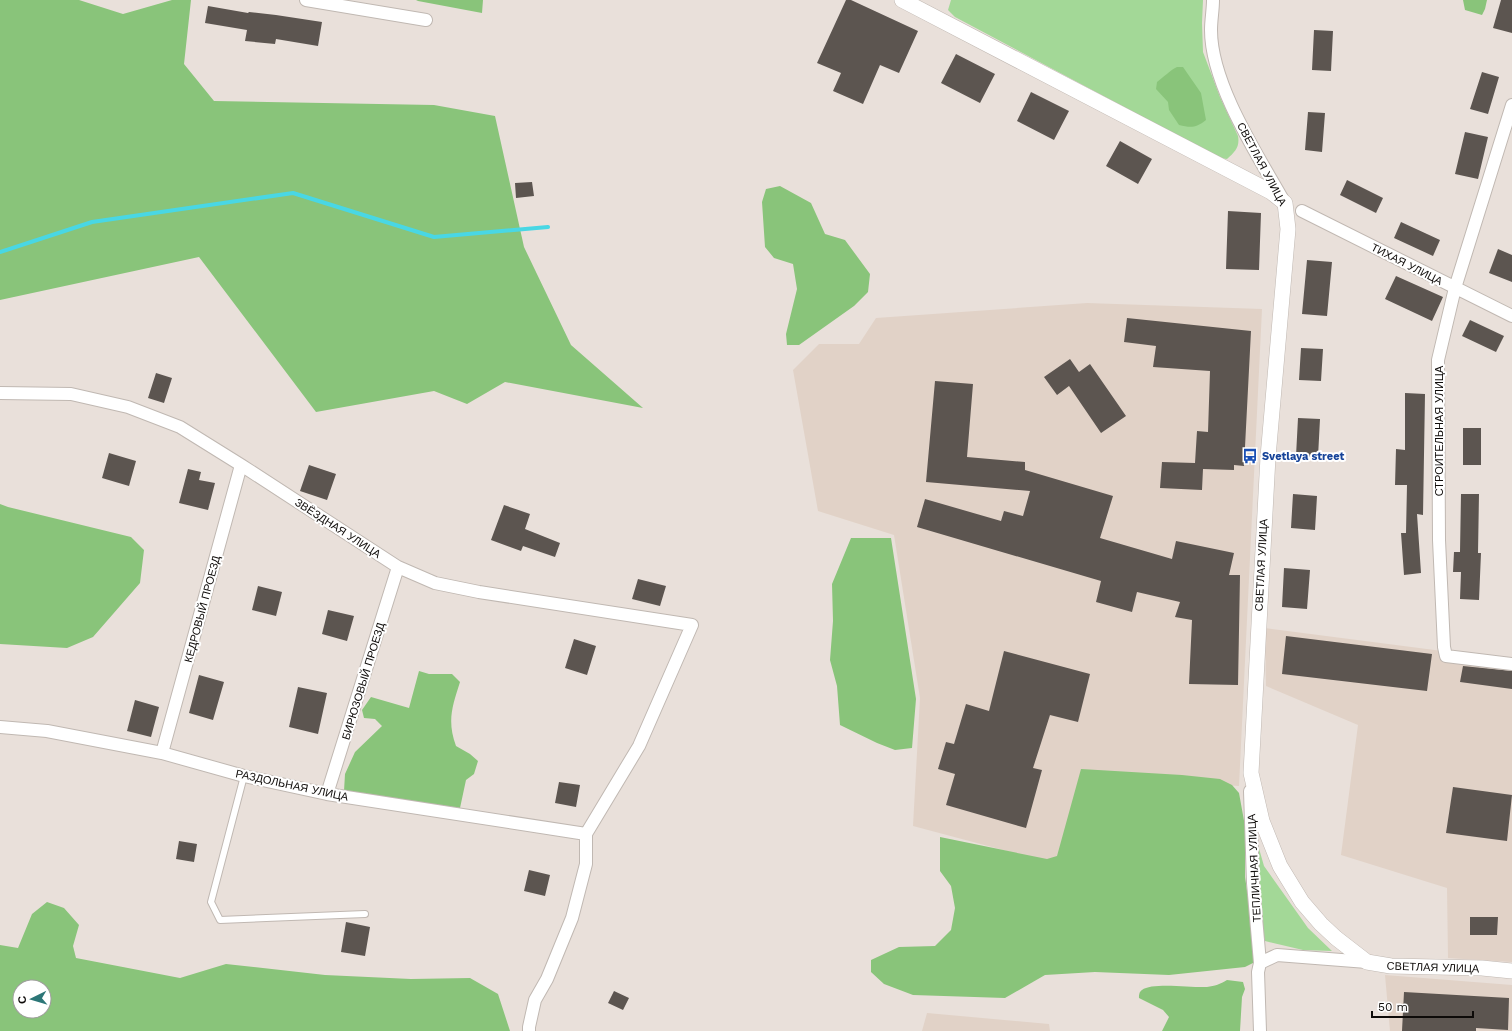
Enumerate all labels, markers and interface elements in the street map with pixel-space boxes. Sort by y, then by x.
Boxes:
street label: СВЕТЛАЯ УЛИЦА [1234,120,1289,209]
street label: ТИХАЯ УЛИЦА [1369,241,1445,288]
street label: СТРОИТЕЛЬНАЯ УЛИЦА [1433,365,1446,496]
bus stop icon: Svetlaya street [1241,447,1259,465]
place label: Svetlaya street [1262,450,1344,463]
street label: ЗВЁЗДНАЯ УЛИЦА [292,496,384,561]
street label: СВЕТЛАЯ УЛИЦА [1253,518,1270,612]
street label: КЕДРОВЫЙ ПРОЕЗД [182,554,223,664]
street label: БИРЮЗОВЫЙ ПРОЕЗД [339,620,388,741]
street label: РАЗДОЛЬНАЯ УЛИЦА [234,767,350,804]
street label: ТЕПЛИЧНАЯ УЛИЦА [1245,813,1264,923]
street label: СВЕТЛАЯ УЛИЦА [1386,959,1480,976]
north arrow [12,979,52,1019]
scale bar [1372,993,1473,1019]
text: С [16,995,29,1004]
text: 50 m [1378,1000,1408,1014]

